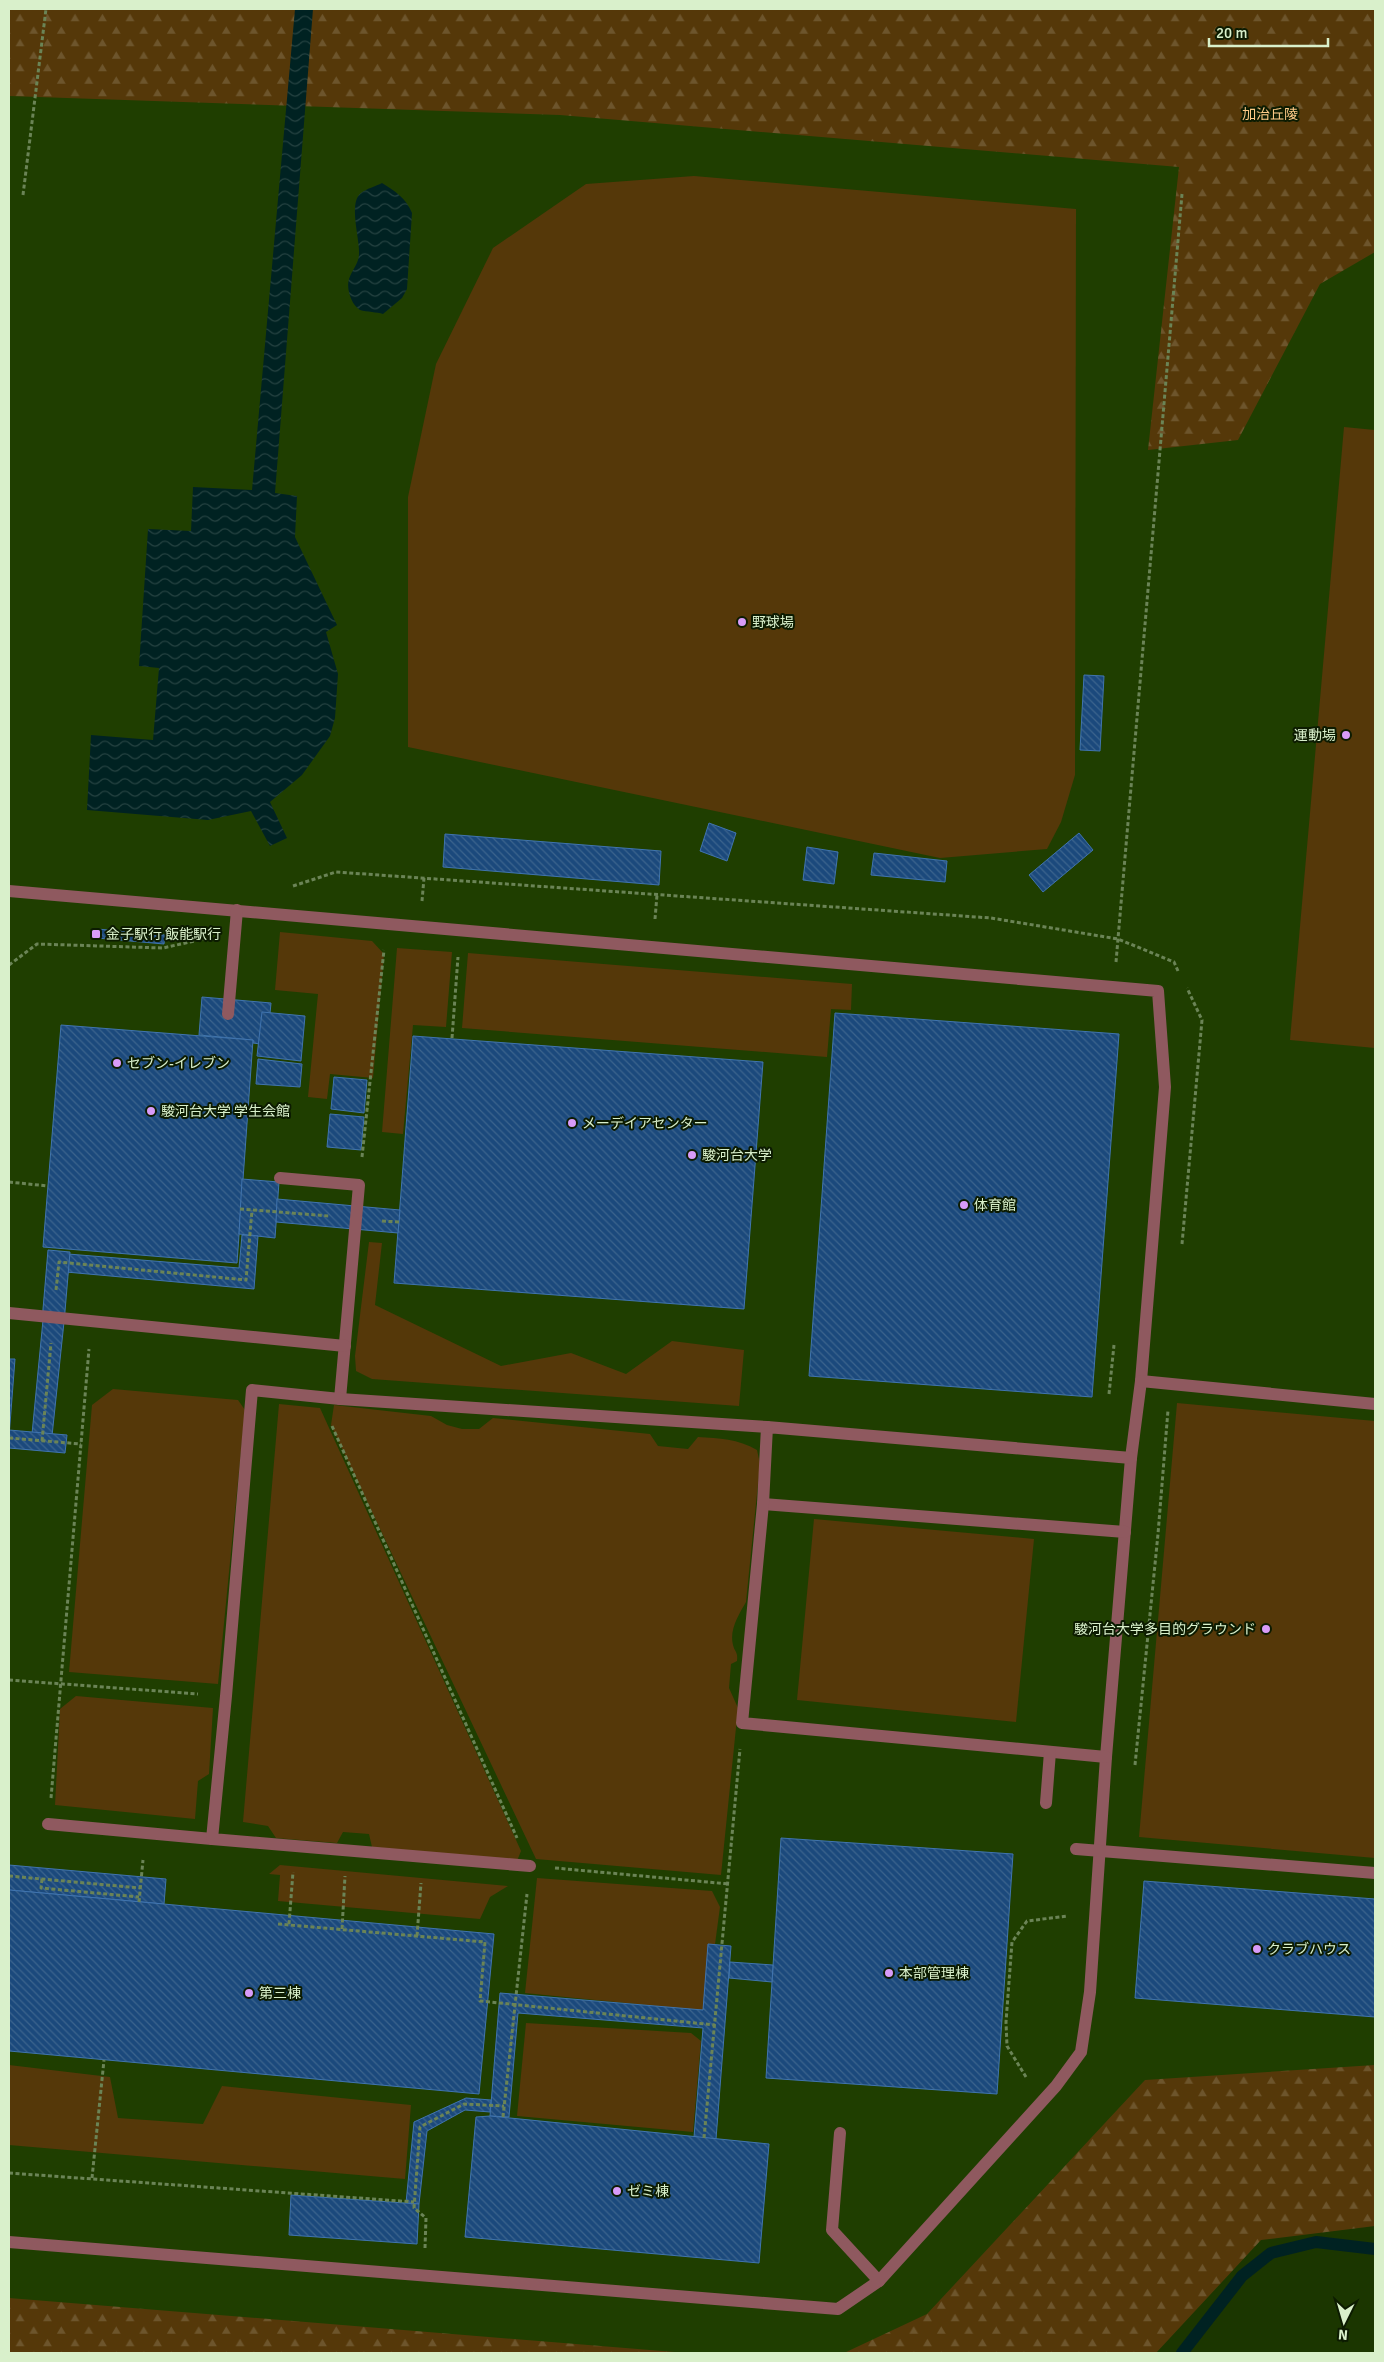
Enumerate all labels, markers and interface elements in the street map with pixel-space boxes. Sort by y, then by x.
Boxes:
scale bar [1209,15,1328,47]
text: 20 m [1216,24,1247,42]
park label: 加治丘陵 [1242,106,1298,123]
place label: 野球場 [752,614,794,631]
marker: 野球場 [736,616,748,628]
place label: 運動場 [1294,727,1336,744]
marker: 運動場 [1340,729,1352,741]
place label: 金子駅行 飯能駅行 [106,926,221,943]
marker: 金子駅行 飯能駅行 [90,928,102,940]
place label: セブン-イレブン [127,1055,230,1072]
marker: セブン-イレブン [111,1057,123,1069]
place label: 駿河台大学 学生会館 [161,1103,290,1120]
marker: 駿河台大学 学生会館 [145,1105,157,1117]
place label: メーデイアセンター [582,1115,708,1132]
marker: メーデイアセンター [566,1117,578,1129]
place label: 駿河台大学 [702,1147,772,1164]
marker: 駿河台大学 [686,1149,698,1161]
place label: 体育館 [974,1197,1016,1214]
marker: 体育館 [958,1199,970,1211]
place label: 駿河台大学多目的グラウンド [1074,1621,1256,1638]
marker: 駿河台大学多目的グラウンド [1260,1623,1272,1635]
place label: クラブハウス [1267,1941,1351,1958]
marker: クラブハウス [1251,1943,1263,1955]
place label: 本部管理棟 [899,1965,969,1982]
marker: 本部管理棟 [883,1967,895,1979]
place label: 第三棟 [259,1985,301,2002]
marker: 第三棟 [243,1987,255,1999]
place label: ゼミ棟 [627,2183,669,2200]
marker: ゼミ棟 [611,2185,623,2197]
north arrow [1319,2297,1369,2347]
text: N [1337,2326,1349,2343]

